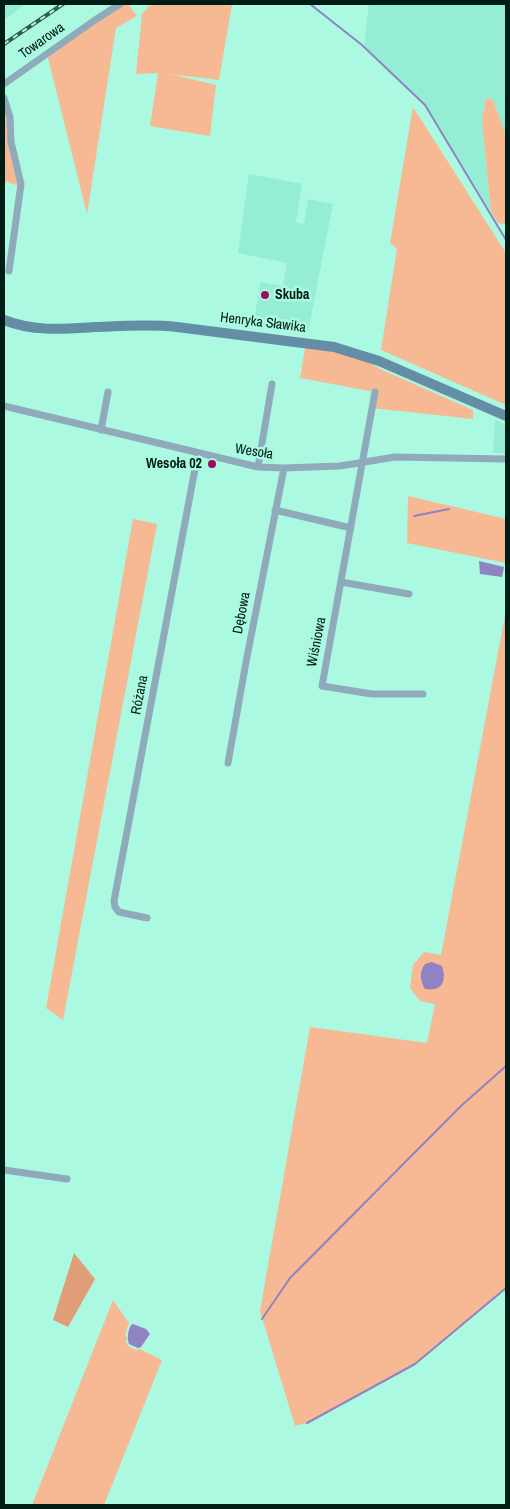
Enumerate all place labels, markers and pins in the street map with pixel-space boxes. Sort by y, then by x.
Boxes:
place label: Skuba [275,287,309,303]
marker: Skuba [259,289,271,301]
place label: Wesoła 02 [146,456,202,472]
marker: Wesoła 02 [206,458,218,470]

